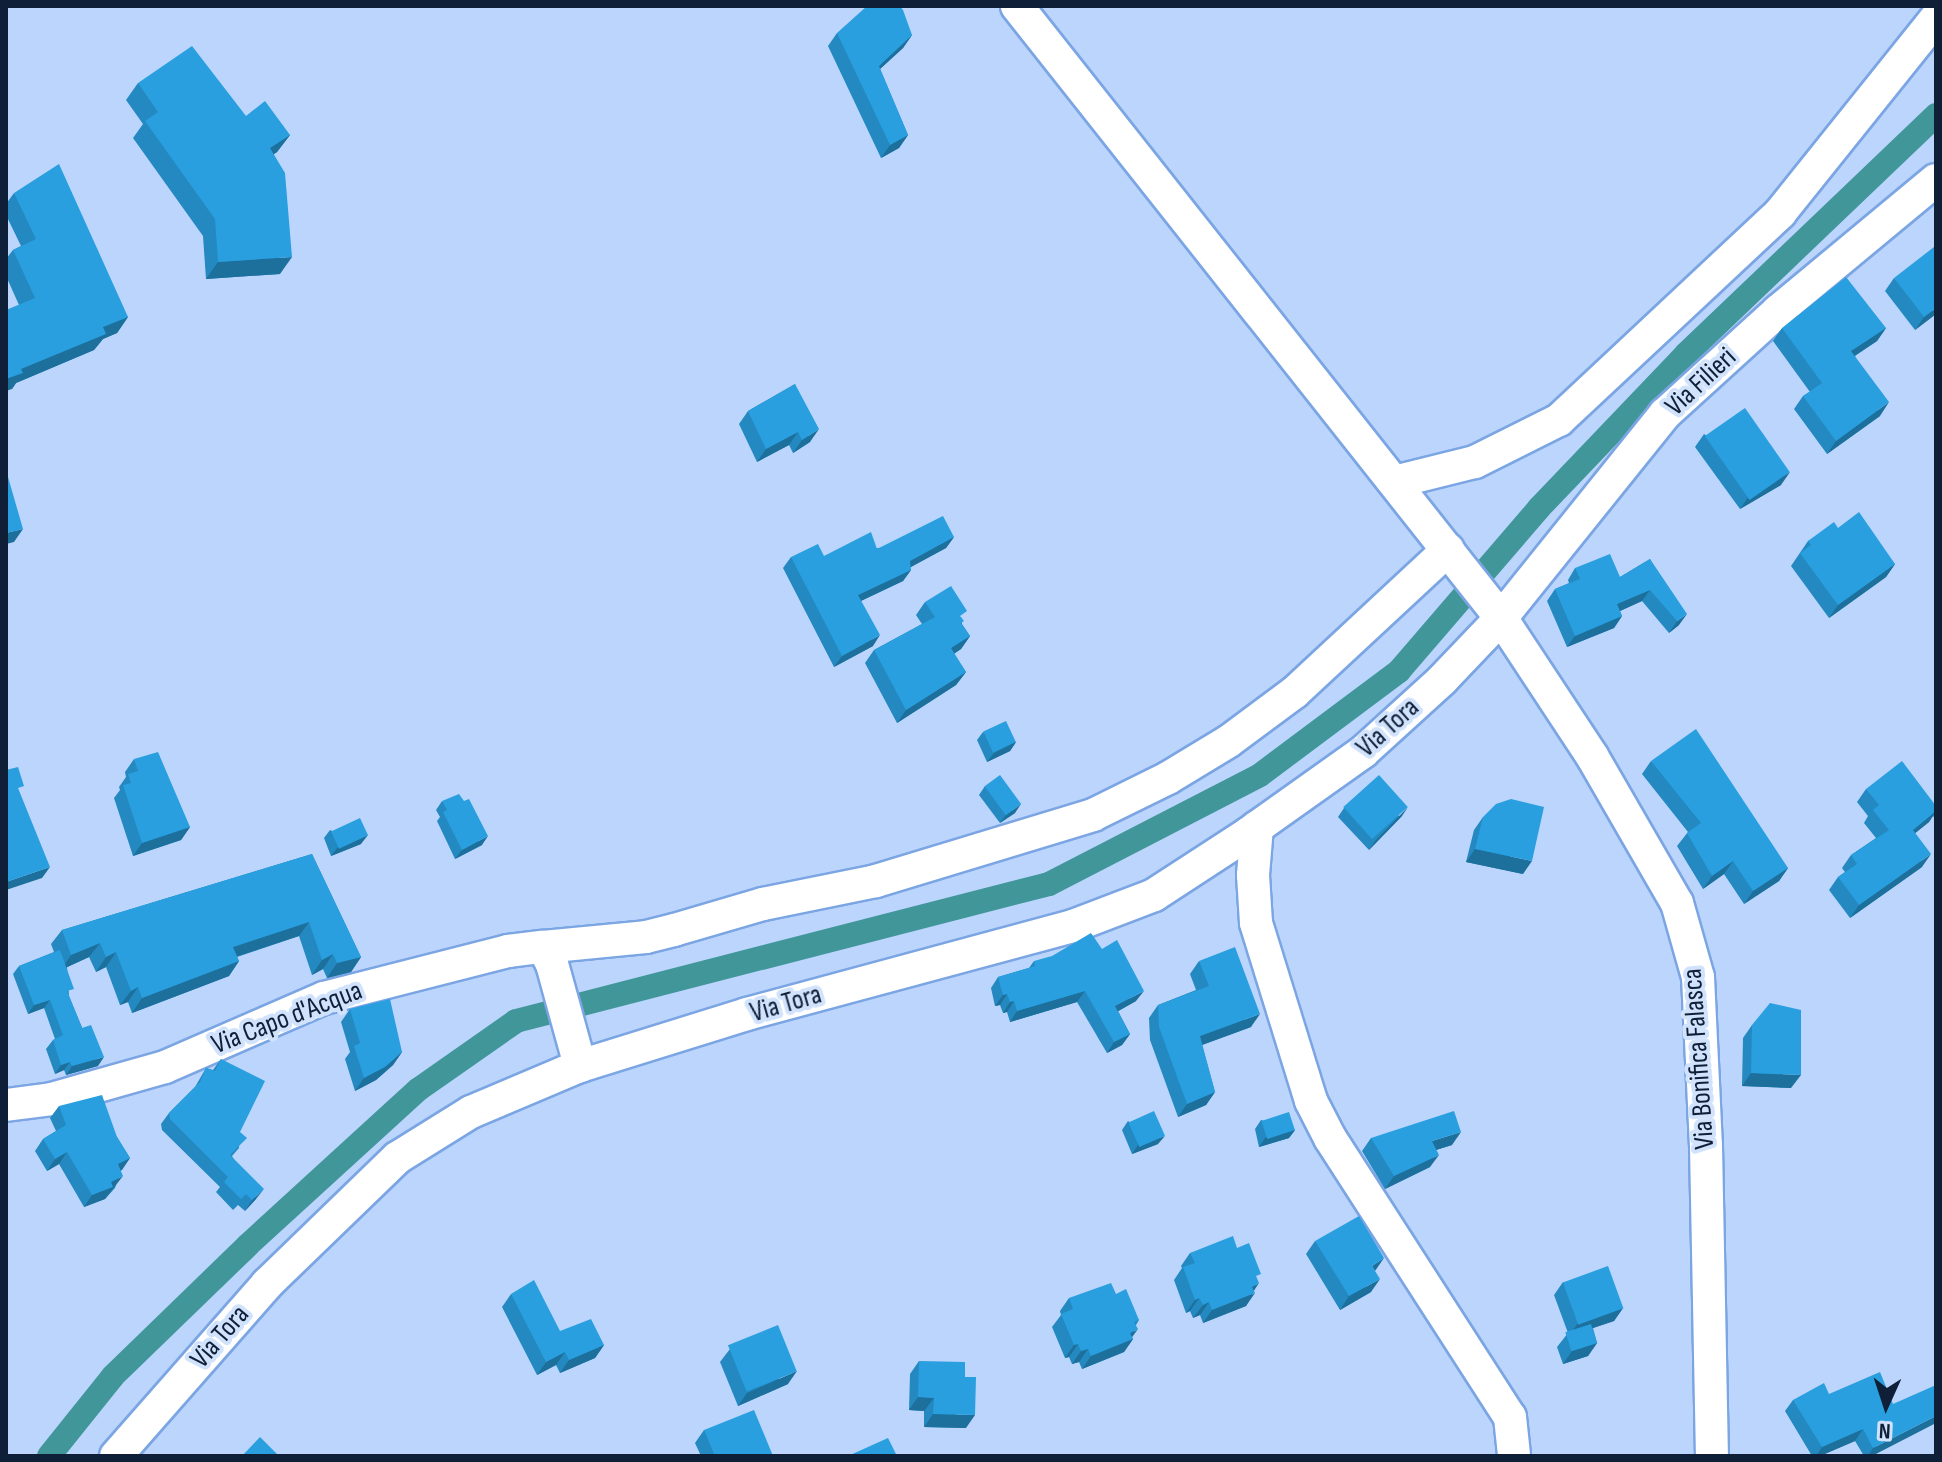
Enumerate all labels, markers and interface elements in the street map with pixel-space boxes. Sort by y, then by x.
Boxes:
street label: Via Filieri [1659,341,1743,423]
street label: Via Tora [1350,691,1426,765]
street label: Via Bonifica Falasca [1676,967,1722,1151]
street label: Via Capo d'Acqua [207,974,367,1062]
street label: Via Tora [747,978,825,1030]
street label: Via Tora [184,1299,256,1375]
north arrow [1846,1366,1926,1446]
text: N [1878,1417,1891,1444]

